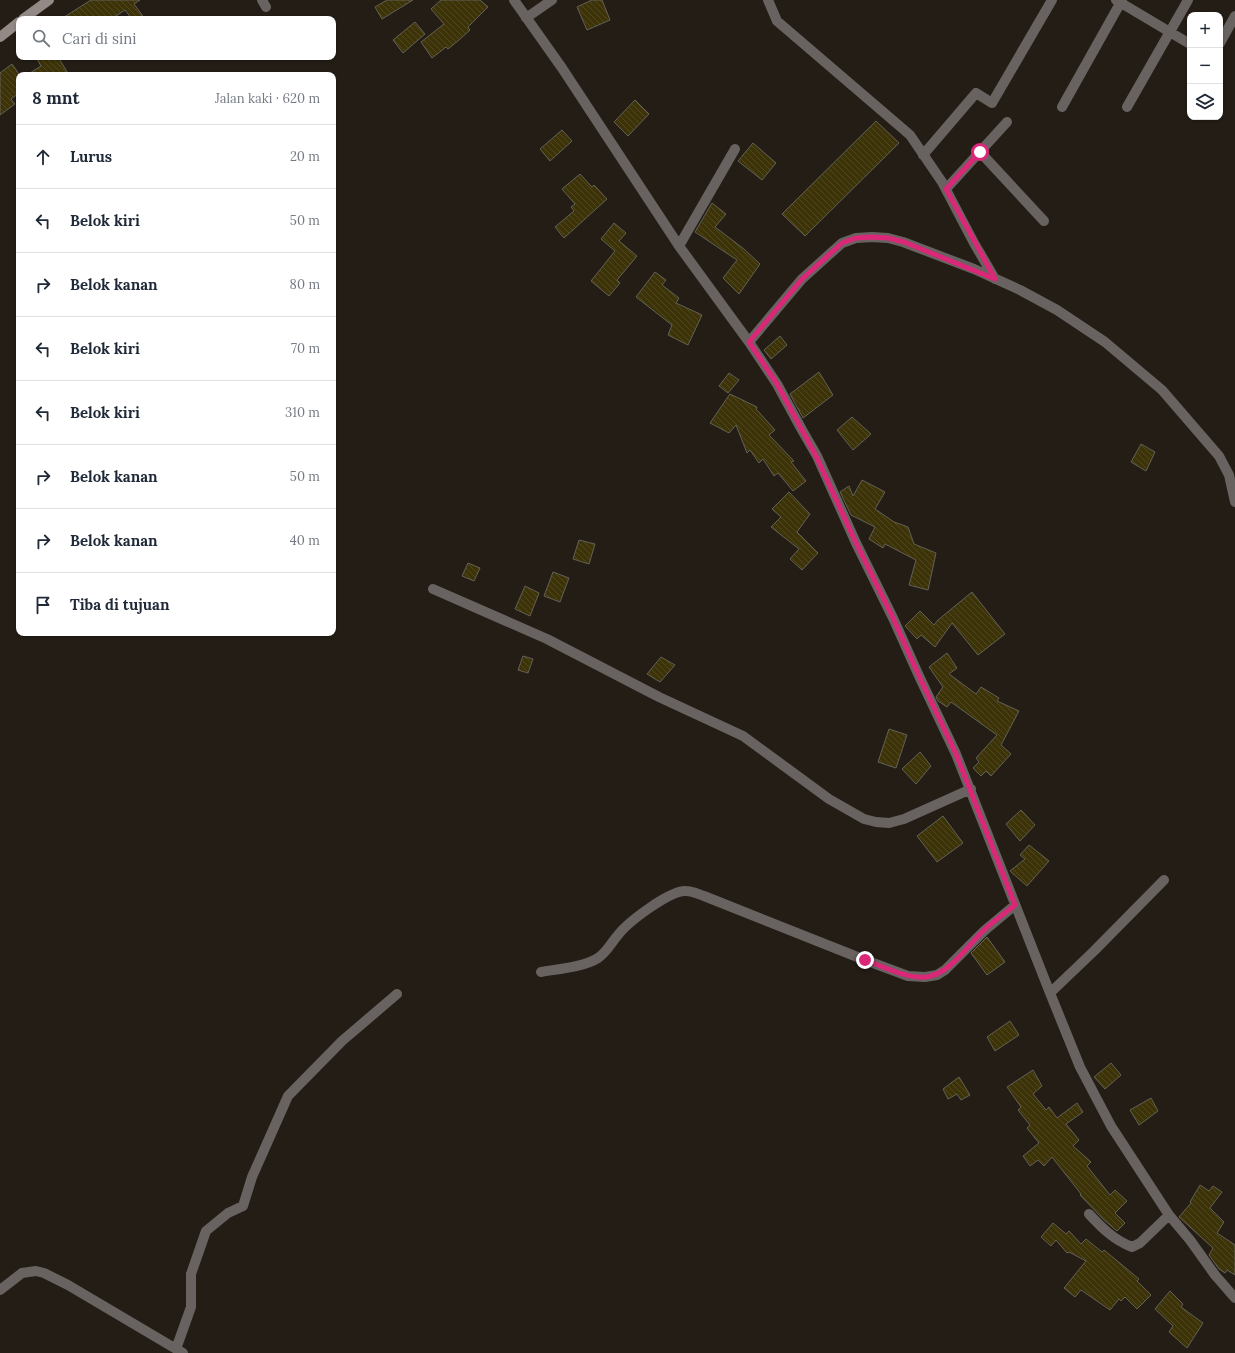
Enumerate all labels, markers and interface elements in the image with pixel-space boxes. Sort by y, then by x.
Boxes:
map controls [1187,12,1223,120]
button: + [1187,12,1223,48]
search box [16,16,336,60]
icon: search [30,27,52,49]
text: Cari di sini [62,29,137,48]
button: − [1187,48,1223,84]
button: layers [1187,84,1223,120]
text: 8 mnt [32,87,80,109]
text: Jalan kaki · 620 m [215,90,320,107]
route start [971,143,989,161]
icon: ahead [32,146,54,168]
text: Lurus [70,147,112,166]
text: 20 m [290,148,320,165]
icon: left [32,210,54,232]
text: Belok kiri [70,211,140,230]
text: 50 m [290,212,320,229]
icon: right [32,274,54,296]
text: Belok kanan [70,275,158,294]
text: 80 m [290,276,320,293]
icon: left [32,338,54,360]
text: Belok kiri [70,339,140,358]
text: 70 m [291,340,320,357]
icon: left [32,402,54,424]
text: Belok kiri [70,403,140,422]
text: 310 m [285,404,320,421]
icon: right [32,466,54,488]
text: Belok kanan [70,467,158,486]
text: 50 m [290,468,320,485]
icon: right [32,530,54,552]
text: Belok kanan [70,531,158,550]
text: 40 m [290,532,320,549]
icon: arrive [32,594,54,616]
text: Tiba di tujuan [70,595,169,614]
route end [856,951,874,969]

